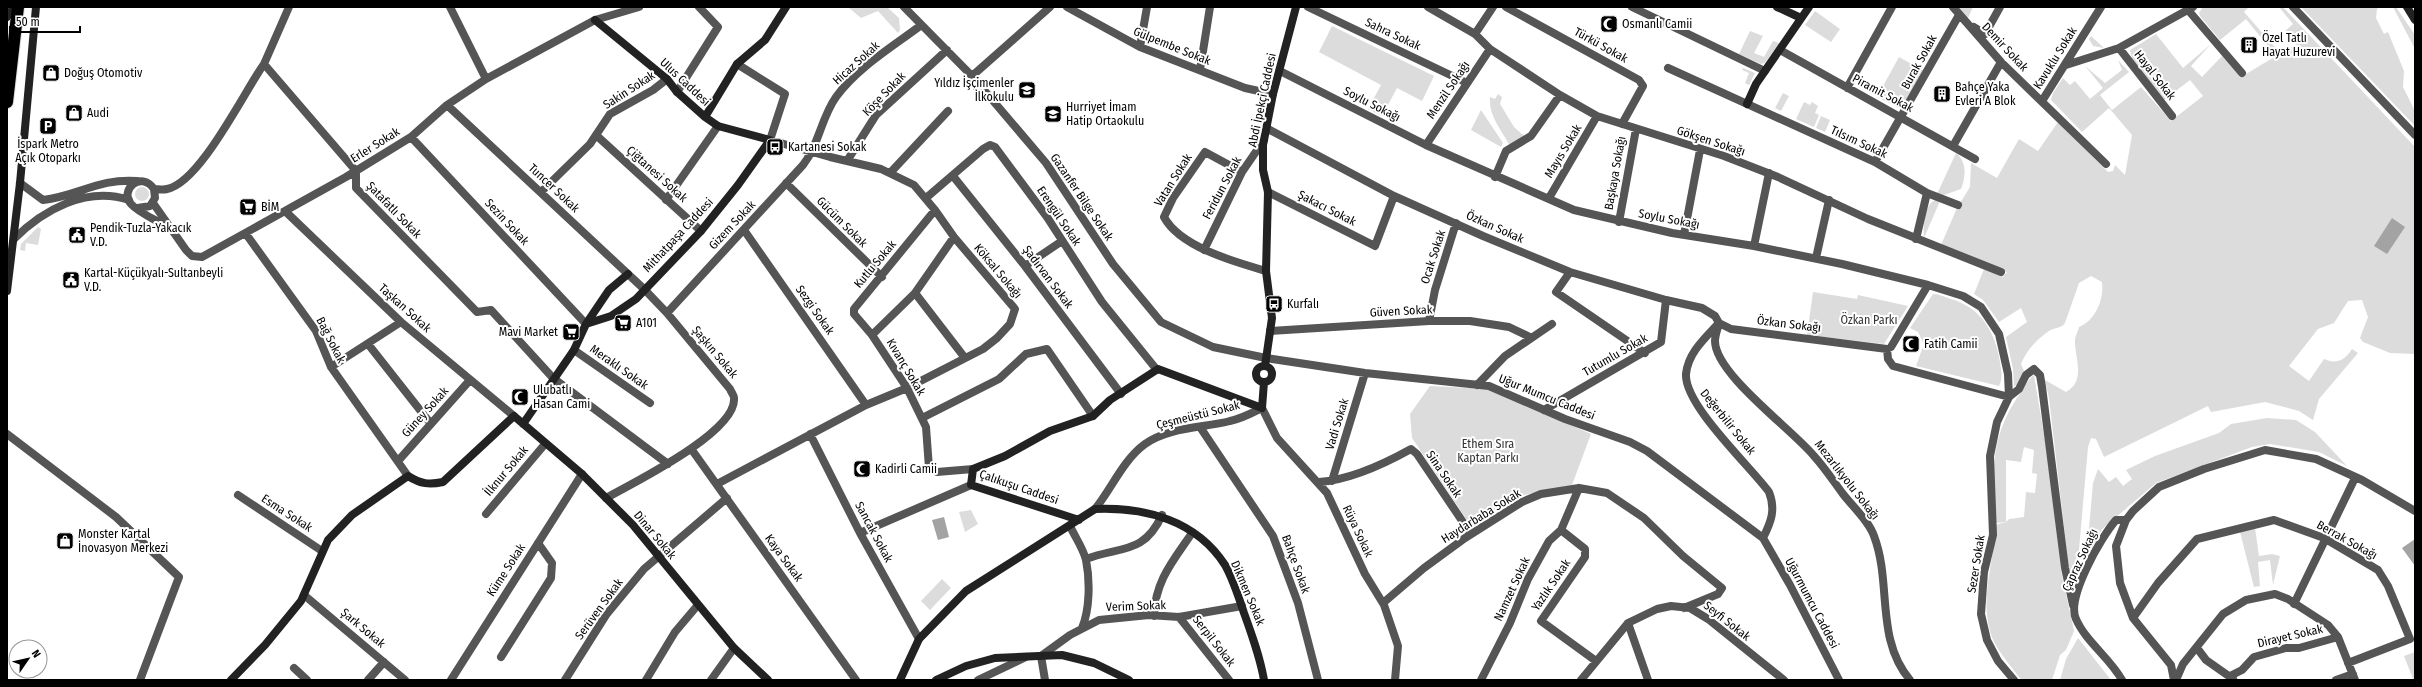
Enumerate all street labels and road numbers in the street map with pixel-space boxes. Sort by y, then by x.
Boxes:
street label: Sahra Sokak [1363,15,1423,53]
street label: Demir Sokak [1979,20,2031,74]
street label: Gülpembe Sokak [1131,24,1213,68]
street label: Kavuklu Sokak [2030,24,2080,92]
street label: Türkü Sokak [1572,25,1631,66]
street label: Burak Sokak [1898,32,1940,92]
street label: Hicaz Sokak [830,38,882,88]
street label: Hayal Sokak [2131,47,2179,103]
street label: Abdi İpekçi Caddesi [1244,52,1279,148]
street label: Ulus Caddesi [657,55,713,109]
street label: Menzil Sokağı [1424,58,1472,122]
street label: Sakin Sokak [601,68,658,112]
street label: Köşe Sokak [860,69,909,119]
street label: Piramit Sokak [1850,71,1916,115]
street label: Soylu Sokağı [1341,84,1403,124]
street label: Mayıs Sokak [1542,121,1585,180]
street label: Gökşen Sokağı [1675,123,1747,159]
street label: Tılsım Sokak [1829,123,1890,161]
street label: Erler Sokak [348,124,402,165]
street label: Başkaya Sokağı [1602,135,1628,211]
street label: Çiğtanesi Sokak [624,143,691,205]
street label: Gazanfer Bilge Sokak [1048,151,1117,244]
street label: Vatan Sokak [1151,151,1195,209]
street label: Feridun Sokak [1200,154,1245,222]
street label: Tuncer Sokak [526,161,583,215]
street label: Şatafatlı Sokak [364,179,425,241]
street label: Erengül Sokak [1034,184,1084,249]
street label: Şakacı Sokak [1296,187,1359,229]
street label: Gücüm Sokak [814,194,870,250]
street label: Mithatpaşa Caddesi [640,195,716,275]
street label: Sezin Sokak [482,196,532,248]
street label: Gizem Sokak [706,197,758,252]
street label: Özkan Sokak [1464,206,1527,246]
street label: Soylu Sokağı [1637,206,1701,232]
street label: Ocak Sokak [1418,228,1448,286]
street label: Kutlu Sokak [851,237,899,291]
street label: Köksal Sokağı [971,241,1025,301]
street label: Şadırvan Sokak [1020,243,1076,311]
street label: Taşkan Sokak [376,281,434,335]
street label: Sezgi Sokak [793,283,837,338]
street label: Güven Sokak [1369,302,1433,320]
street label: Özkan Sokağı [1756,311,1822,335]
street label: Bağ Sokak [313,315,349,366]
street label: Şaşkın Sokak [689,323,741,381]
street label: Tutumlu Sokak [1580,331,1650,379]
street label: Kıvanç Sokak [884,336,929,398]
street label: Meraklı Sokak [587,342,651,392]
street label: Uğur Mumcu Caddesi [1497,371,1597,423]
street label: Güney Sokak [399,384,451,440]
street label: Değerbilir Sokak [1697,386,1759,458]
street label: Vadi Sokak [1323,396,1352,451]
street label: Çeşmeüstü Sokak [1155,398,1242,432]
street label: Mezarlıkyolu Sokağı [1812,438,1882,522]
street label: İlknur Sokak [480,442,531,499]
street label: Sina Sokak [1423,448,1465,500]
street label: Çalıkuşu Caddesi [978,467,1060,507]
street label: Haydarbaba Sokak [1439,486,1524,546]
street label: Esma Sokak [259,491,315,535]
street label: Sancak Sokak [852,499,896,565]
street label: Rüya Sokak [1340,503,1376,560]
street label: Dinar Sokak [631,508,679,562]
street label: Berrak Sokağı [2314,518,2380,562]
street label: Çapraz Sokağı [2059,526,2101,594]
street label: Kaya Sokak [762,532,806,585]
street label: Bahçe Sokak [1279,533,1313,596]
street label: Sezer Sokak [1965,534,1988,594]
street label: Küme Sokak [484,541,528,599]
street label: Namzet Sokak [1491,554,1533,623]
street label: Uğurmumcu Caddesi [1782,555,1842,651]
street label: Yazlık Sokak [1529,556,1574,614]
street label: Dikmen Sokak [1228,558,1268,628]
street label: Serüven Sokak [572,575,626,642]
street label: Verim Sokak [1106,598,1167,614]
street label: Seyfi Sokak [1701,598,1753,644]
street label: Şark Sokak [338,605,388,651]
street label: Serpil Sokak [1190,613,1238,670]
street label: Dirayet Sokak [2256,622,2324,650]

